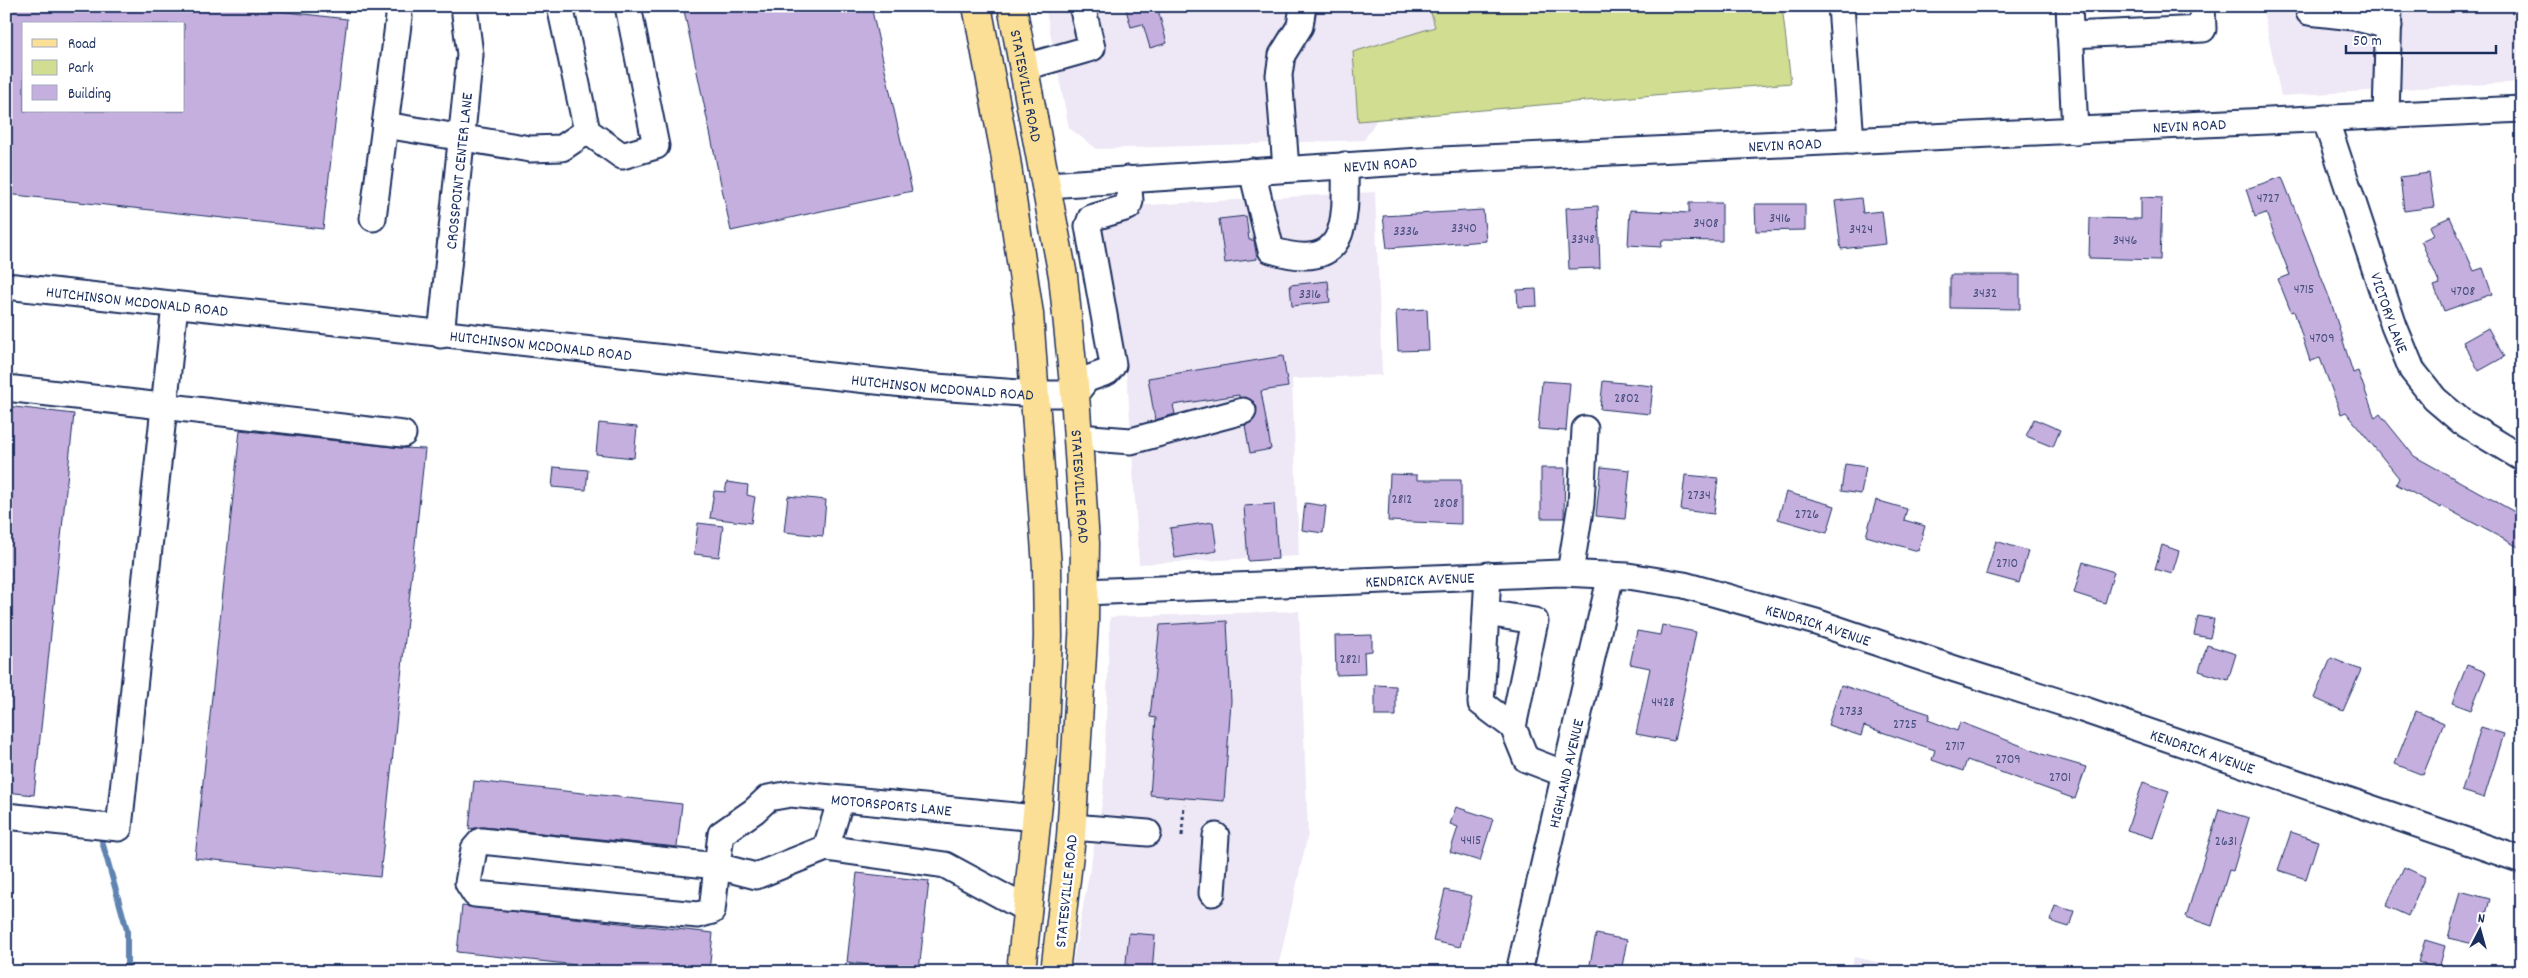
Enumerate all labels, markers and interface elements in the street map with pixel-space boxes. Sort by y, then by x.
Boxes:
legend [22,22,185,112]
scale bar [2346,22,2496,54]
street label: STATESVILLE ROAD [1003,28,1046,144]
text: 50 m [2353,31,2382,53]
text: Road [68,34,96,56]
text: Park [68,58,94,80]
text: Building [68,84,111,106]
street label: CROSSPOINT CENTER LANE [441,91,480,250]
street label: NEVIN ROAD [2152,114,2227,140]
street label: NEVIN ROAD [1748,133,1822,159]
street label: NEVIN ROAD [1343,152,1418,180]
house number: 4727 [2257,189,2279,209]
house number: 3416 [1769,209,1791,229]
house number: 3408 [1693,214,1719,234]
house number: 3340 [1451,219,1477,239]
house number: 3424 [1849,220,1873,240]
house number: 3336 [1393,222,1419,242]
house number: 3348 [1571,230,1595,250]
house number: 3446 [2113,231,2137,251]
street label: VICTORY LANE [2363,270,2413,358]
house number: 4715 [2294,280,2314,300]
street label: HUTCHINSON MCDONALD ROAD [45,281,229,324]
house number: 4708 [2451,282,2476,302]
house number: 3432 [1973,284,1997,304]
house number: 3316 [1299,285,1321,305]
street label: HUTCHINSON MCDONALD ROAD [448,326,633,368]
house number: 4709 [2309,329,2335,349]
street label: HUTCHINSON MCDONALD ROAD [850,369,1034,408]
house number: 2802 [1614,389,1640,409]
street label: STATESVILLE ROAD [1063,429,1094,544]
house number: 2734 [1687,486,1711,506]
house number: 2812 [1392,490,1412,510]
house number: 2808 [1434,494,1459,514]
house number: 2726 [1795,505,1819,525]
house number: 2710 [1996,554,2018,574]
street label: KENDRICK AVENUE [1365,567,1476,595]
street label: KENDRICK AVENUE [1762,599,1874,654]
house number: 2821 [1340,650,1360,670]
house number: 4428 [1651,693,1675,713]
house number: 2733 [1839,702,1863,722]
house number: 2725 [1893,715,1917,735]
street label: HIGHLAND AVENUE [1544,716,1591,831]
street label: KENDRICK AVENUE [2147,724,2258,782]
house number: 2717 [1945,737,1965,757]
house number: 2709 [1995,750,2021,770]
house number: 2701 [2049,768,2071,788]
street label: MOTORSPORTS LANE [830,789,953,824]
house number: 4415 [1460,831,1482,851]
house number: 2631 [2215,832,2237,852]
street label: STATESVILLE ROAD [1050,834,1085,949]
north arrow [2456,906,2506,956]
text: N [2477,909,2486,929]

